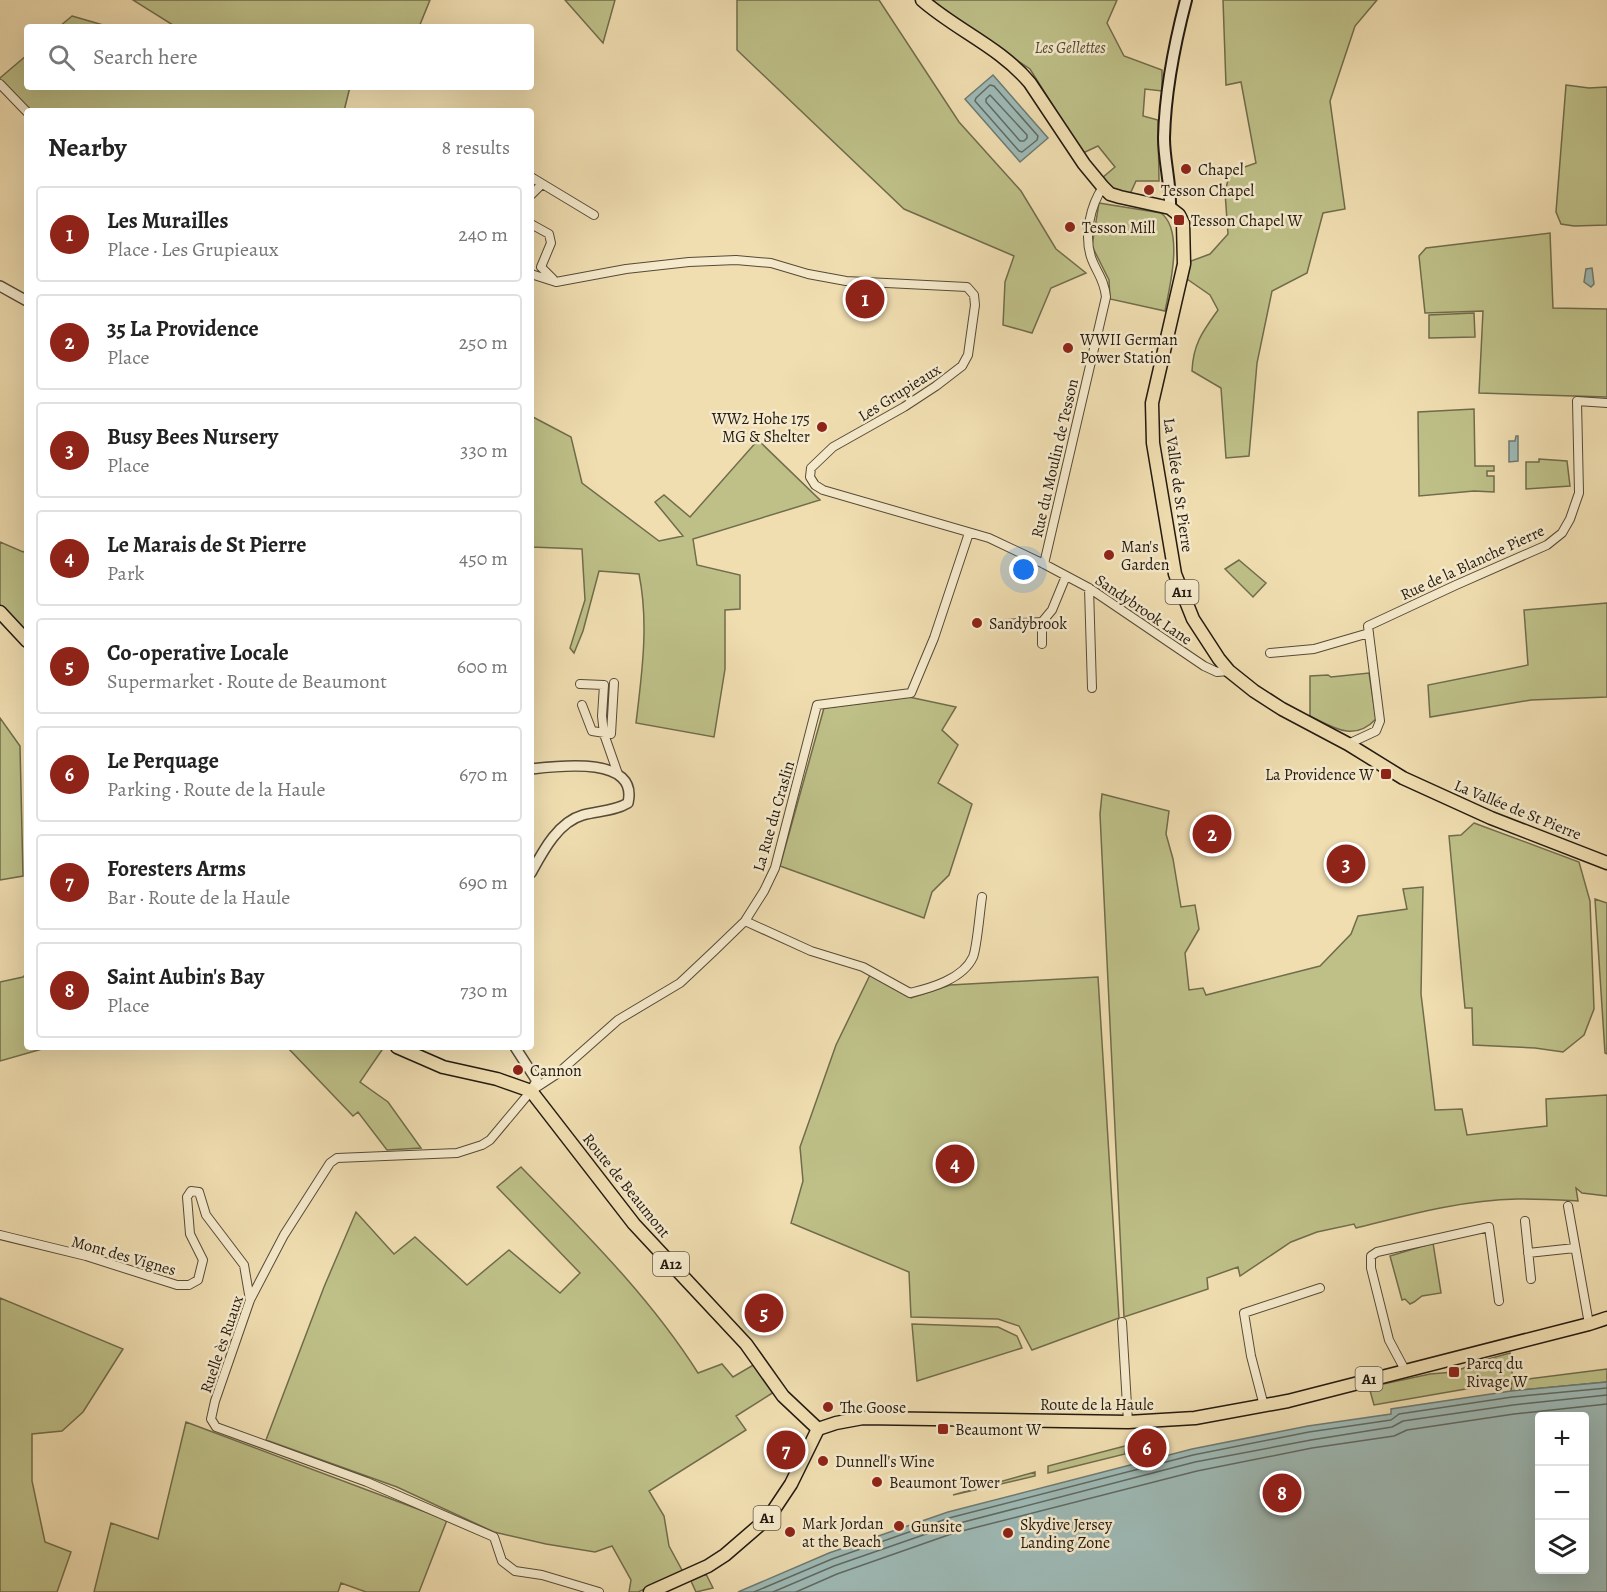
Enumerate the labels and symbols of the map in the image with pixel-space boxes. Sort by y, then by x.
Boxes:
park label: Les Gellettes [1034,37,1106,59]
place label: Chapel [1198,159,1244,181]
marker: Chapel [1179,162,1193,176]
place label: Tesson Chapel [1161,180,1254,202]
marker: Tesson Chapel [1142,183,1156,197]
place label: Tesson Chapel W [1191,210,1302,232]
marker: Tesson Chapel W [1172,213,1186,227]
place label: Tesson Mill [1082,217,1156,239]
marker: Tesson Mill [1063,220,1077,234]
pin: 1 [846,276,884,322]
place label: WWII German Power Station [1079,329,1178,369]
marker: WWII German Power Station [1061,341,1075,355]
street label: Les Grupieaux [854,358,945,427]
street label: Rue du Moulin de Tesson [1026,376,1084,540]
place label: WW2 Hohe 175 MG & Shelter [711,408,810,448]
street label: La Vallée de St Pierre [1158,417,1198,554]
marker: WW2 Hohe 175 MG & Shelter [815,420,829,434]
street label: Rue de la Blanche Pierre [1397,520,1548,606]
place label: Man's Garden [1121,536,1170,576]
marker: Man's Garden [1102,548,1116,562]
your location [1009,555,1038,584]
street label: Sandybrook Lane [1091,569,1196,650]
road number: A11 [1166,580,1198,604]
place label: Sandybrook [989,613,1067,635]
marker: Sandybrook [970,616,984,630]
street label: La Rue du Craslin [748,758,800,874]
place label: La Providence W [1265,764,1374,786]
marker: La Providence W [1379,767,1393,781]
street label: La Vallée de St Pierre [1451,774,1585,845]
pin: 2 [1192,812,1232,856]
pin: 3 [1326,842,1366,886]
place label: Cannon [530,1060,582,1082]
marker: Cannon [511,1063,525,1077]
street label: Route de Beaumont [577,1129,675,1242]
pin: 4 [936,1142,974,1186]
street label: Mont des Vignes [69,1231,179,1281]
road number: A12 [653,1252,689,1276]
pin: 5 [744,1290,783,1336]
street label: Ruelle ès Ruaux [195,1292,249,1396]
place label: Parcq du Rivage W [1466,1353,1528,1393]
marker: Parcq du Rivage W [1447,1365,1461,1379]
road number: A1 [1356,1367,1382,1391]
street label: Route de la Haule [1040,1394,1154,1416]
place label: The Goose [840,1397,906,1419]
marker: The Goose [821,1400,835,1414]
place label: Beaumont W [955,1419,1041,1441]
marker: Beaumont W [936,1422,950,1436]
pin: 6 [1128,1426,1166,1470]
pin: 7 [766,1428,806,1472]
place label: Dunnell's Wine [835,1451,935,1473]
marker: Dunnell's Wine [816,1454,830,1468]
pin: 8 [1262,1470,1302,1516]
place label: Beaumont Tower [889,1472,1000,1494]
marker: Beaumont Tower [870,1475,884,1489]
road number: A1 [754,1506,780,1530]
place label: Mark Jordan at the Beach [802,1513,884,1553]
place label: Skydive Jersey Landing Zone [1020,1514,1113,1554]
place label: Gunsite [911,1516,962,1538]
marker: Gunsite [892,1519,906,1533]
marker: Mark Jordan at the Beach [783,1525,797,1539]
marker: Skydive Jersey Landing Zone [1001,1526,1015,1540]

